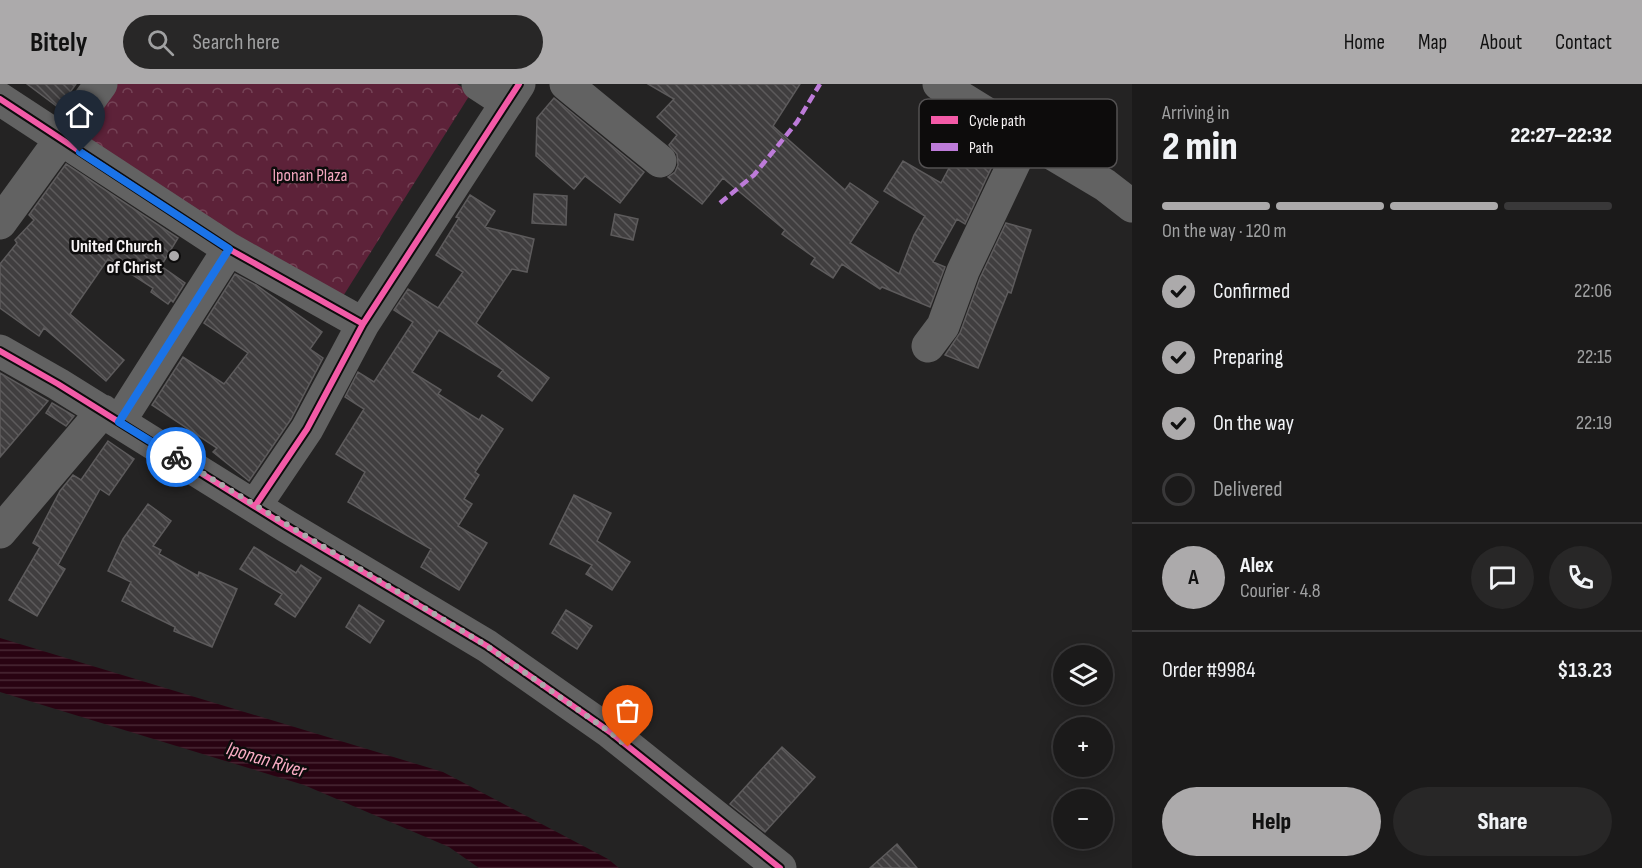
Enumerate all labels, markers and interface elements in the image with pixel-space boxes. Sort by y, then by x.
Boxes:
search box [123,15,543,69]
text: Bitely [30,26,87,59]
icon: search [144,26,177,59]
text: Search here [192,29,280,56]
text: Home [1344,30,1385,55]
text: Map [1418,30,1447,55]
text: About [1480,30,1522,55]
text: Contact [1555,30,1612,55]
pin [54,90,105,152]
icon: home [63,99,96,132]
legend [919,99,1117,168]
text: Arriving in [1162,101,1230,125]
text: Cycle path [969,112,1026,131]
text: 22:27–22:32 [1510,122,1612,149]
text: 2 min [1162,124,1238,171]
text: Path [969,139,993,158]
park label: Iponan Plaza [272,165,348,186]
text: On the way · 120 m [1162,219,1286,243]
place label: United Church of Christ [71,236,162,278]
marker: United Church of Christ [167,249,181,263]
icon: check [1162,275,1195,308]
text: Confirmed [1213,278,1290,305]
text: 22:06 [1574,279,1612,303]
icon: check [1162,341,1195,374]
text: Preparing [1213,344,1283,371]
text: 22:15 [1577,345,1612,369]
icon: check [1162,407,1195,440]
text: On the way [1213,410,1294,437]
text: 22:19 [1576,411,1612,435]
courier [146,427,206,487]
icon: bike [160,441,193,474]
text: Delivered [1213,476,1282,503]
button: chat [1471,546,1534,609]
button: phone [1549,546,1612,609]
text: Alex [1240,552,1273,579]
text: A [1188,564,1199,591]
text: Courier · 4.8 [1240,579,1321,603]
map controls [1053,645,1113,849]
button: layers [1053,645,1113,705]
text: Order #9984 [1162,657,1255,684]
text: $13.23 [1557,657,1612,684]
pin [602,685,653,747]
icon: bag [611,694,644,727]
button: + [1053,717,1113,777]
water label: Iponan River [223,737,310,784]
button: Help [1162,787,1381,856]
button: Share [1393,787,1612,856]
button: − [1053,789,1113,849]

